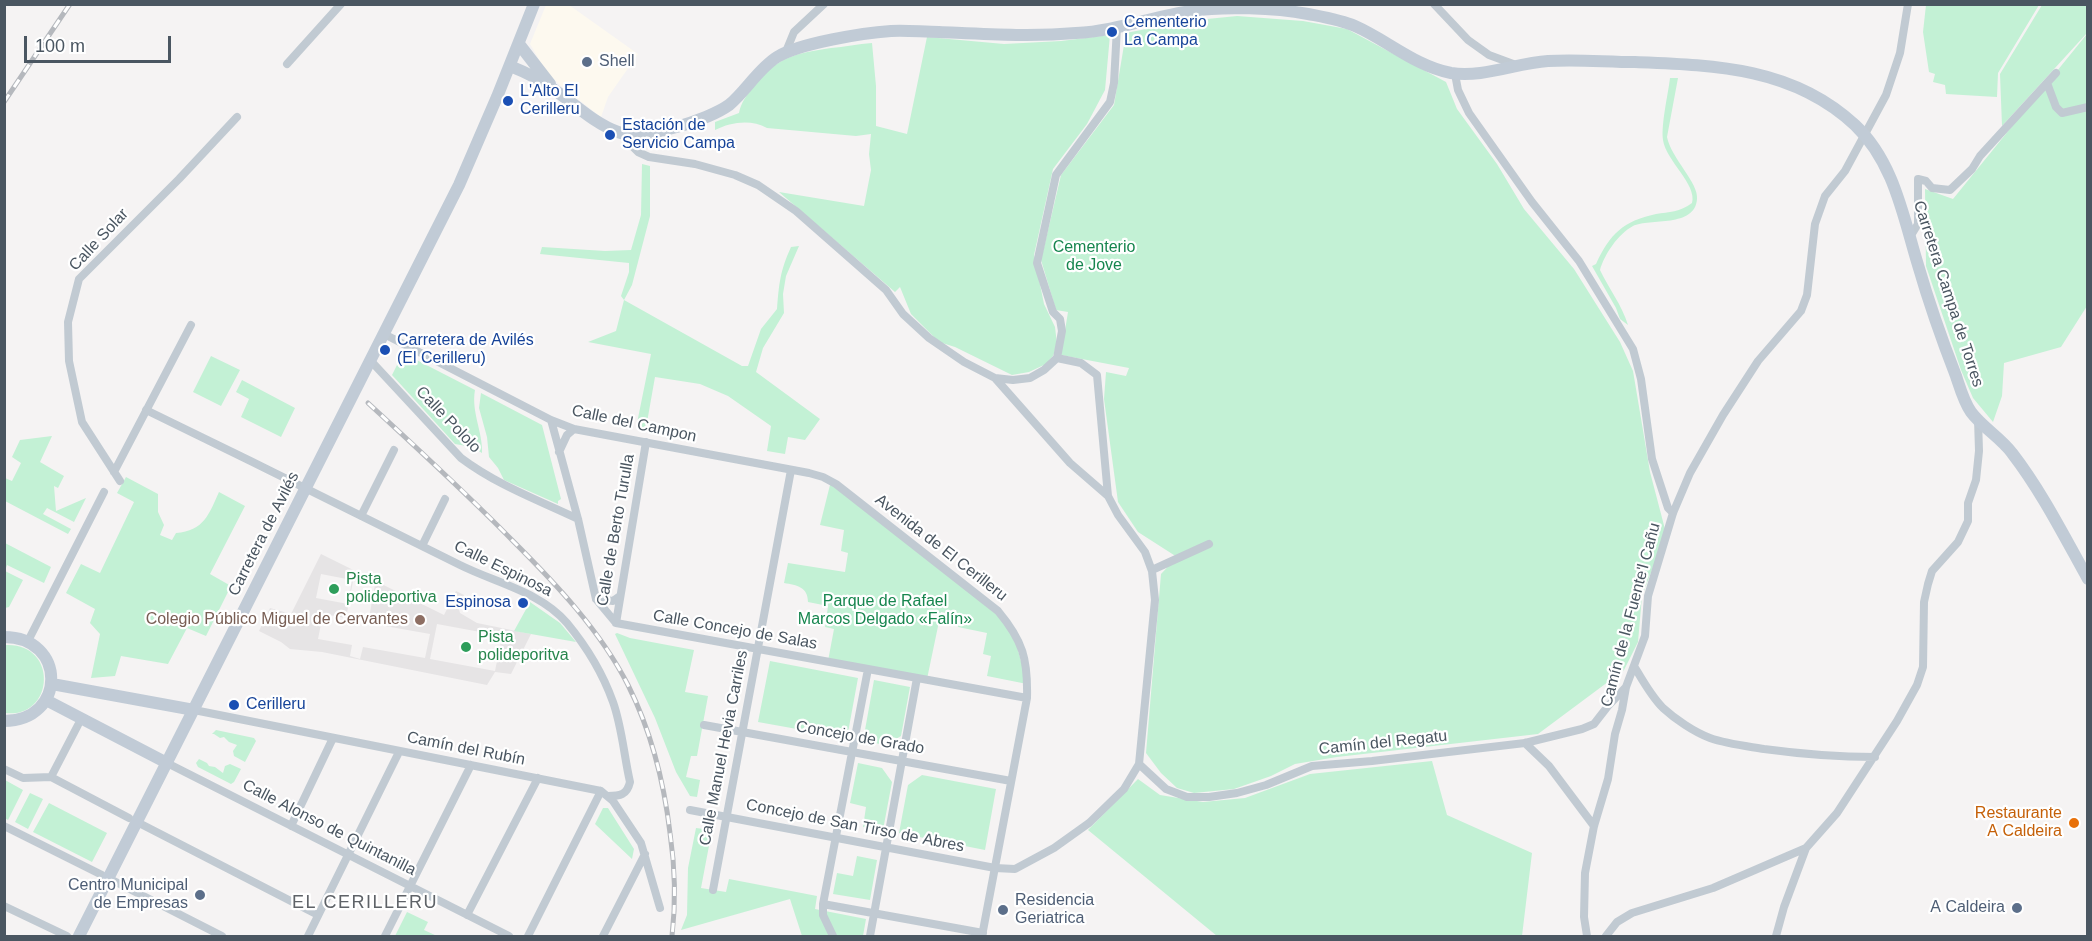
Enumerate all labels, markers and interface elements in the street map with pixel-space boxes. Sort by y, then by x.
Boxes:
place label: Cementerio La Campa [1124,13,1207,51]
scale bar [27,24,174,62]
marker: Cementerio La Campa [1105,25,1119,39]
text: 100 m [35,36,85,56]
place label: Shell [599,52,635,72]
marker: Shell [580,55,594,69]
place label: L'Alto El Cerilleru [520,82,580,120]
marker: L'Alto El Cerilleru [501,94,515,108]
place label: Estación de Servicio Campa [622,116,735,154]
marker: Estación de Servicio Campa [603,128,617,142]
street label: Carretera Campa de Torres [1909,198,1987,390]
street label: Calle Solar [65,205,133,275]
park label: Cementerio de Jove [1053,238,1135,276]
place label: Carretera de Avilés (El Cerilleru) [397,331,534,369]
marker: Carretera de Avilés (El Cerilleru) [378,343,392,357]
street label: Calle Pololo [411,383,485,457]
street label: Calle del Campon [570,401,698,447]
street label: Calle de Berto Turulla [593,452,639,608]
street label: Carretera de Avilés [224,469,304,599]
street label: Avenida de El Cerilleru [871,490,1011,606]
street label: Camín de la Fuente'l Cañu [1597,521,1665,709]
street label: Calle Espinosa [451,537,555,601]
place label: Pista polideportiva [346,570,437,608]
marker: Pista polideportiva [327,582,341,596]
park label: Parque de Rafael Marcos Delgado «Falín» [798,592,972,630]
place label: Espinosa [445,593,511,613]
marker: Espinosa [516,596,530,610]
street label: Calle Concejo de Salas [651,606,819,654]
place label: Colegio Público Miguel de Cervantes [146,610,408,630]
marker: Colegio Público Miguel de Cervantes [413,613,427,627]
place label: Pista polideporitva [478,628,569,666]
marker: Pista polideporitva [459,640,473,654]
street label: Calle Manuel Hevia Carriles [696,649,752,847]
place label: Cerilleru [246,695,306,715]
marker: Cerilleru [227,698,241,712]
street label: Concejo de Grado [794,717,926,759]
street label: Camín del Regatu [1318,727,1448,759]
street label: Camín del Rubín [405,728,527,770]
street label: Calle Alonso de Quintanilla [239,776,419,880]
street label: Concejo de San Tirso de Abres [744,795,966,857]
place label: Restaurante A Caldeira [1975,804,2062,842]
marker: Restaurante A Caldeira [2067,816,2081,830]
place label: Centro Municipal de Empresas [68,876,188,914]
marker: Centro Municipal de Empresas [193,888,207,902]
place label: Residencia Geriatrica [1015,891,1094,929]
district label: EL CERILLERU [292,892,438,914]
place label: A Caldeira [1930,898,2005,918]
marker: A Caldeira [2010,901,2024,915]
marker: Residencia Geriatrica [996,903,1010,917]

